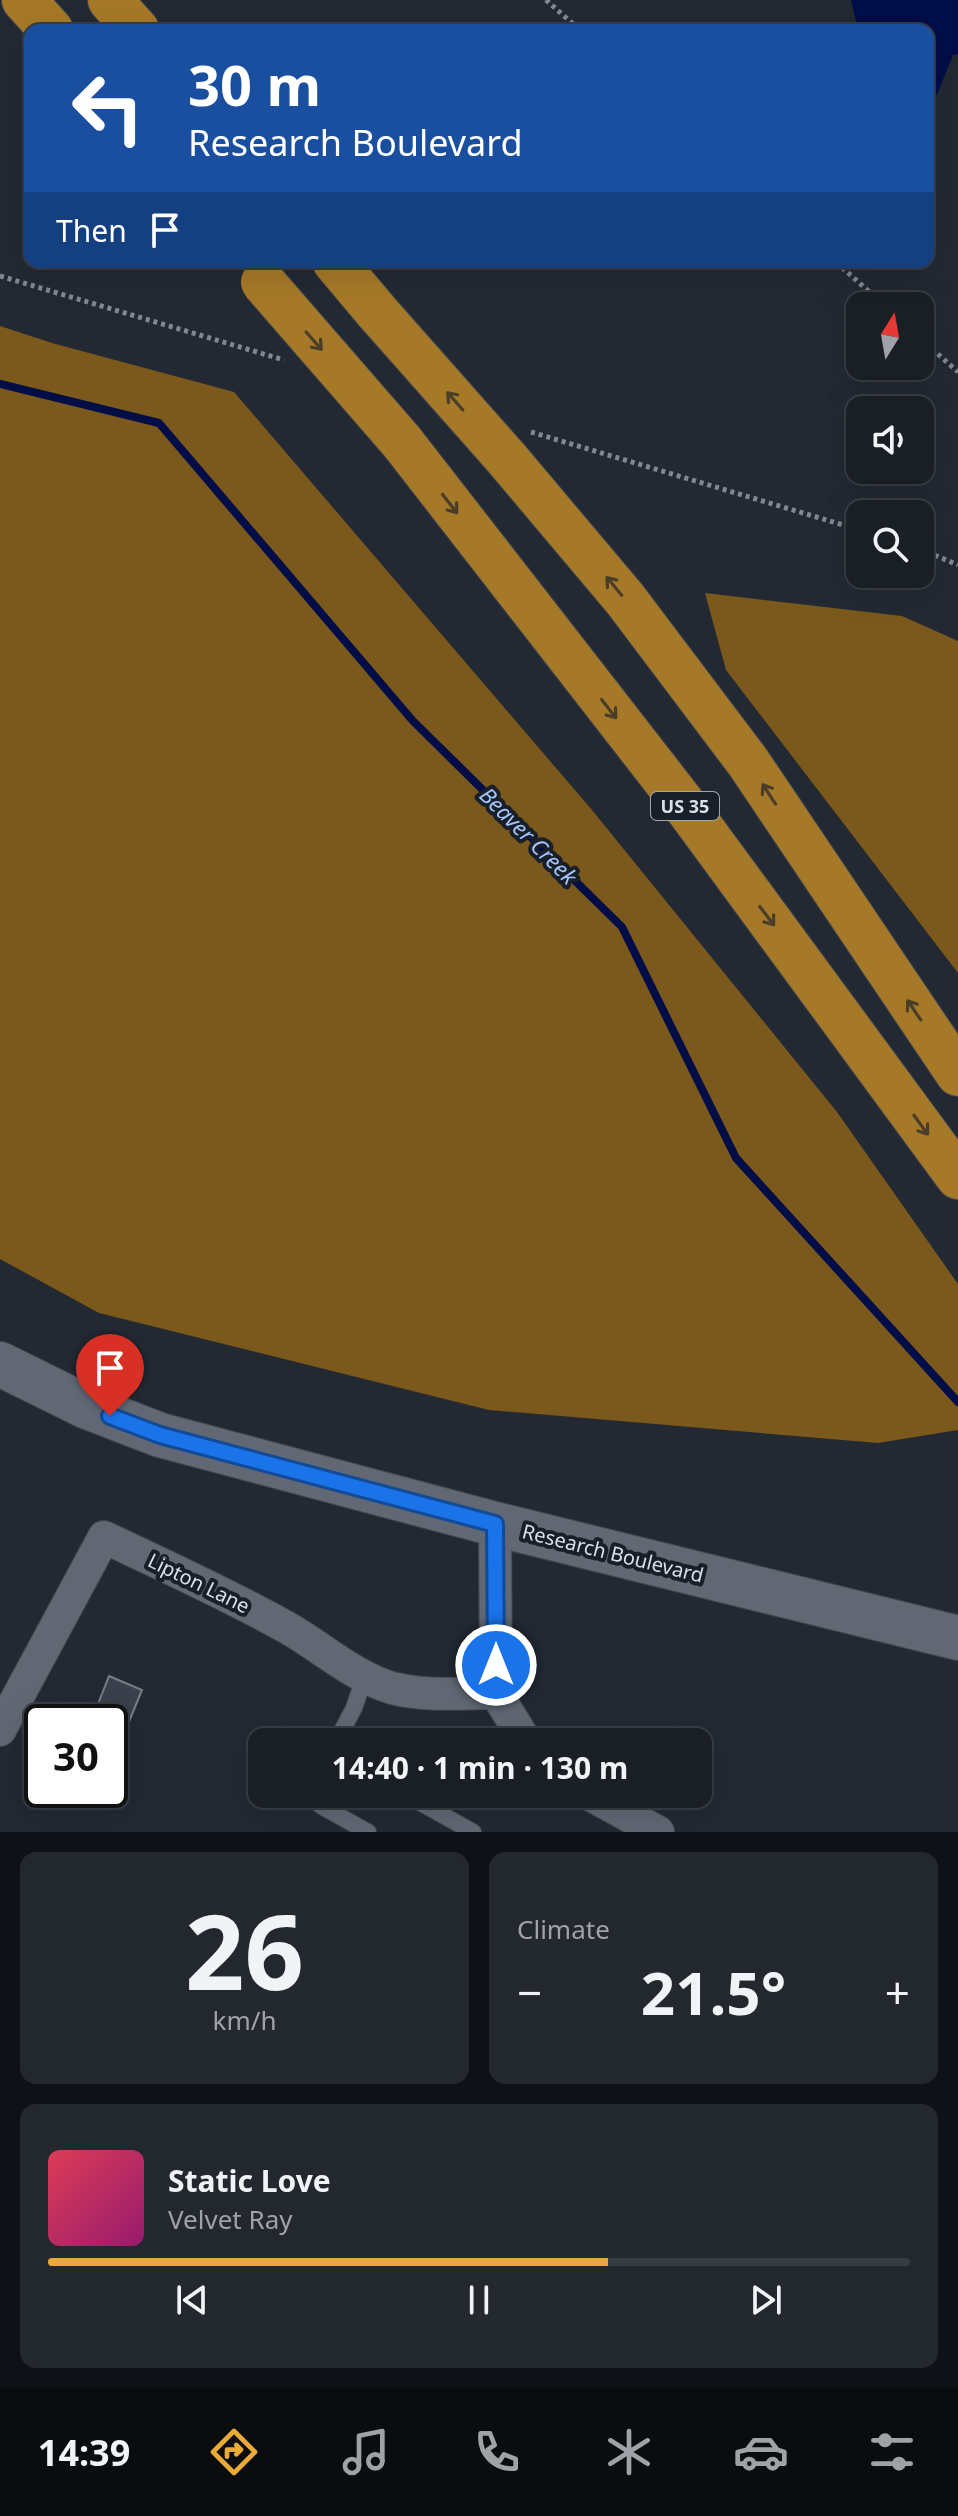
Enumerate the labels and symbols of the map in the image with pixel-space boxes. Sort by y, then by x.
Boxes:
north arrow [846,292,934,380]
one-way arrow [305,331,323,351]
one-way arrow [446,391,464,411]
one-way arrow [441,492,458,514]
one-way arrow [605,576,623,596]
one-way arrow [601,698,618,719]
water label: Beaver Creek [474,780,585,891]
one-way arrow [761,783,778,805]
road number: US 35 [651,792,719,820]
one-way arrow [758,905,775,926]
one-way arrow [906,999,922,1021]
one-way arrow [912,1114,929,1135]
pin [76,1334,144,1416]
street label: Research Boulevard [520,1517,706,1589]
street label: Lipton Lane [144,1547,254,1619]
position arrow [454,1623,538,1707]
speed limit sign: 30 [24,1704,128,1808]

